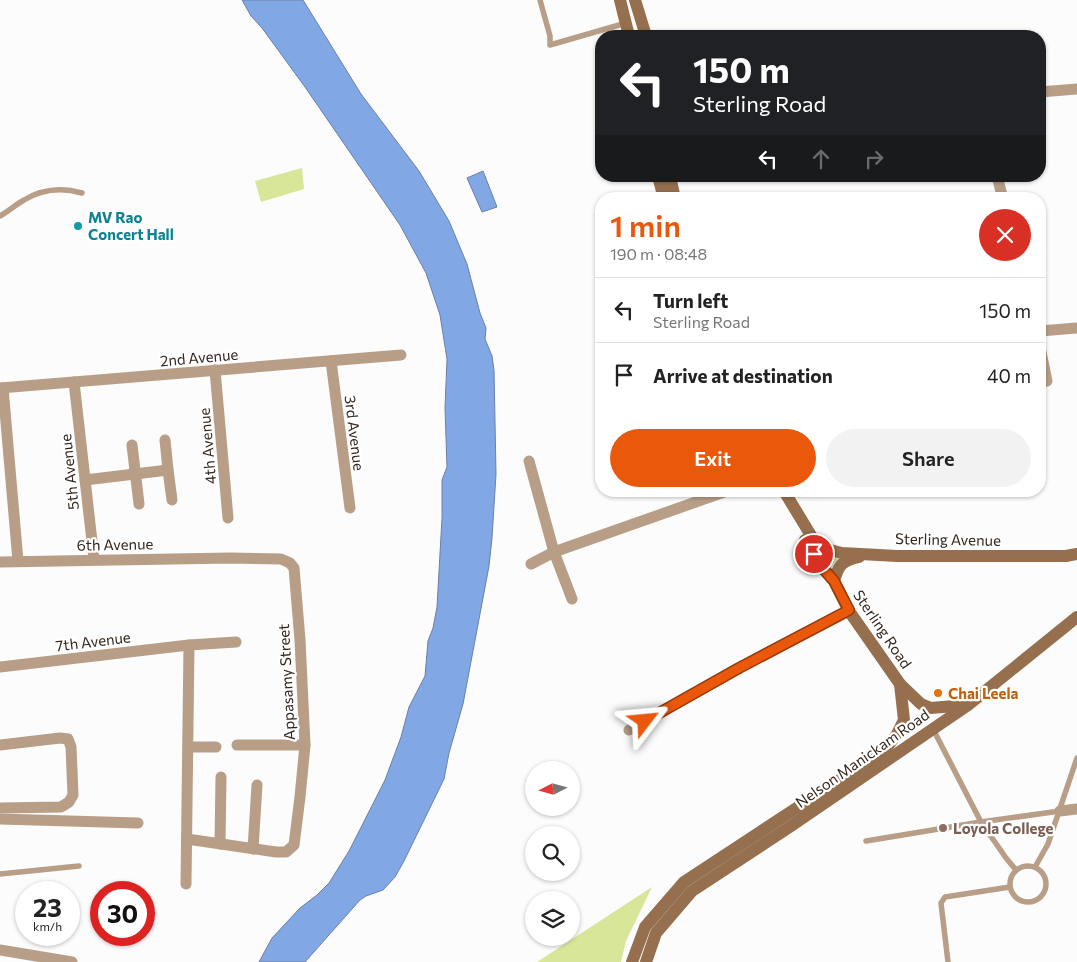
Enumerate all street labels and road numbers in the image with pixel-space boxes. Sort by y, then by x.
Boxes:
street label: 2nd Avenue [159,345,239,369]
street label: 3rd Avenue [341,394,369,472]
street label: 4th Avenue [195,407,219,485]
street label: 5th Avenue [56,433,82,511]
street label: Sterling Avenue [895,529,1001,549]
street label: 6th Avenue [76,534,154,554]
street label: Sterling Road [850,586,916,672]
street label: Appasamy Street [274,623,298,741]
street label: 7th Avenue [54,627,132,655]
street label: Nelson Manickam Road [792,705,932,811]

